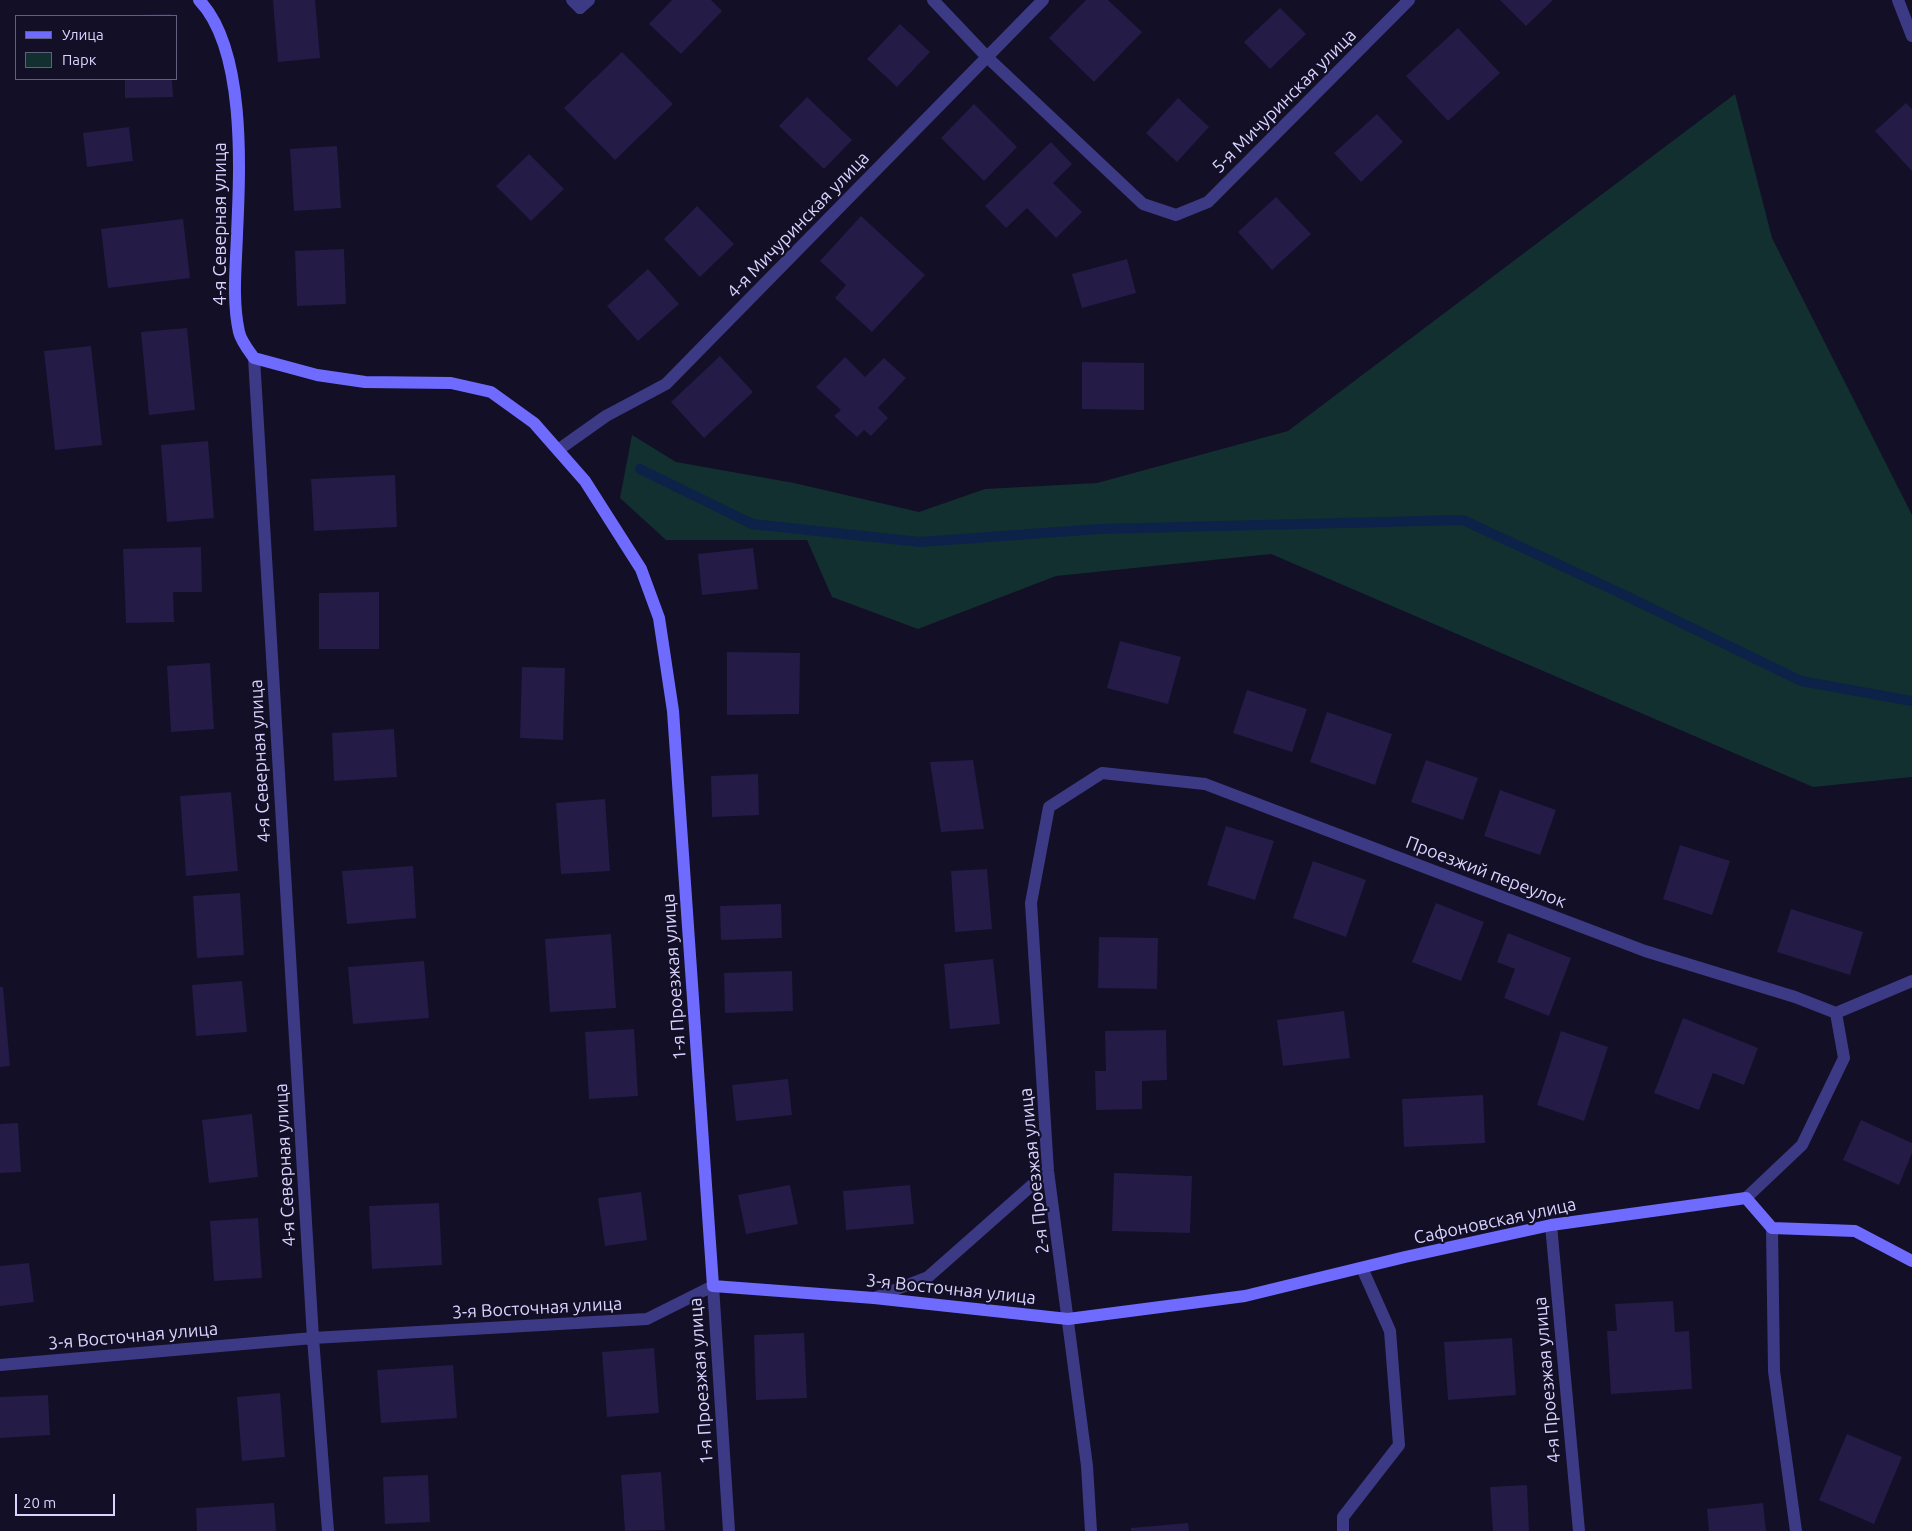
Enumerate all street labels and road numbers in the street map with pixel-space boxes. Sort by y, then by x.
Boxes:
street label: 5-я Мичуринская улица [1207,24,1361,178]
street label: 4-я Северная улица [209,142,231,306]
street label: 4-я Мичуринская улица [722,147,874,303]
street label: 4-я Северная улица [245,679,275,843]
street label: Проезжий переулок [1403,831,1569,913]
street label: 1-я Проезжая улица [657,893,691,1061]
street label: 4-я Северная улица [270,1083,300,1247]
street label: 2-я Проезжая улица [1015,1087,1053,1255]
street label: Сафоновская улица [1412,1193,1578,1249]
street label: 3-я Восточная улица [865,1269,1037,1309]
street label: 3-я Восточная улица [451,1293,623,1323]
street label: 4-я Проезжая улица [1529,1296,1565,1464]
street label: 1-я Проезжая улица [684,1297,718,1465]
street label: 3-я Восточная улица [47,1318,219,1354]

